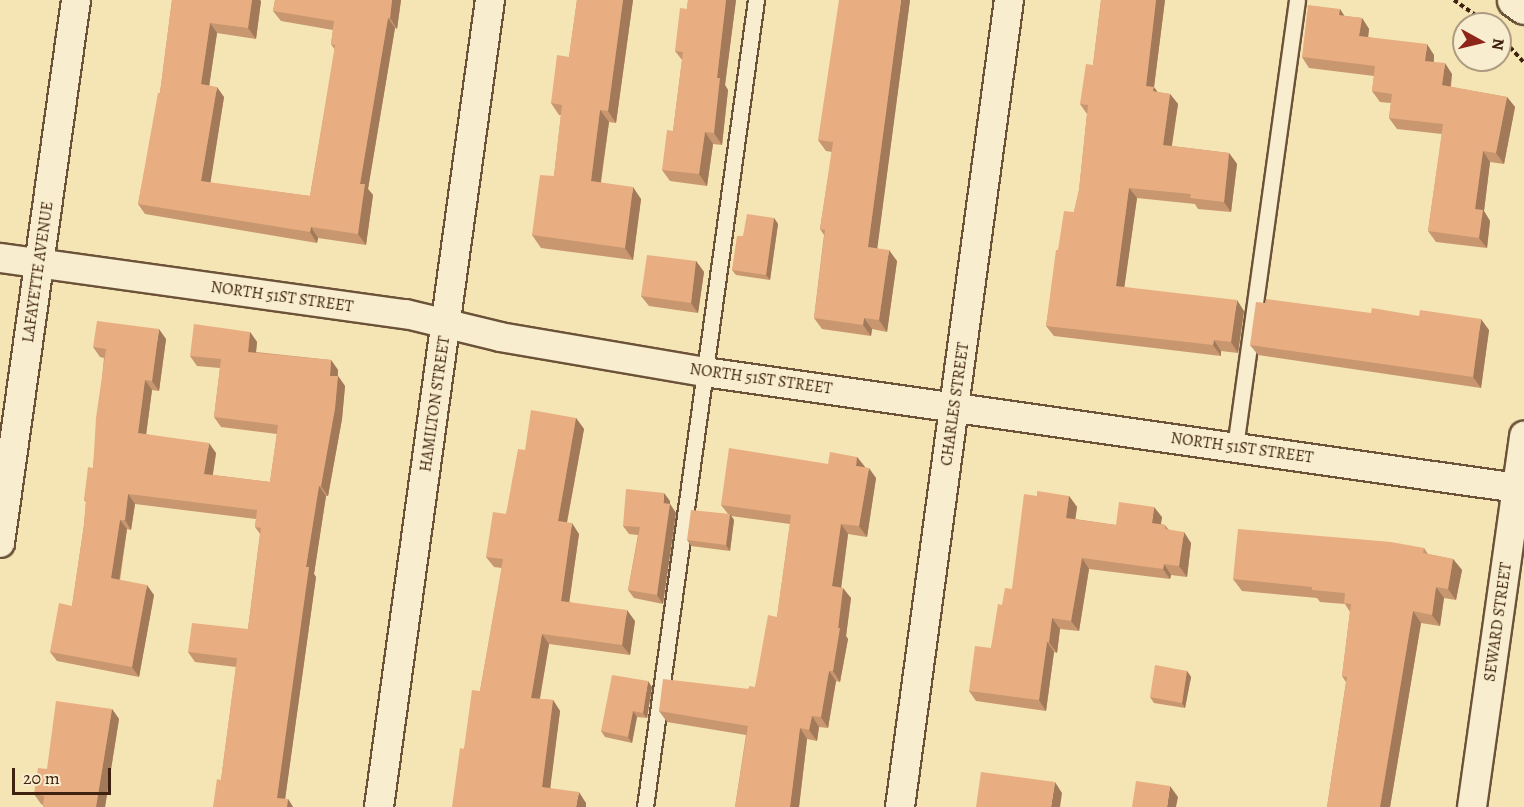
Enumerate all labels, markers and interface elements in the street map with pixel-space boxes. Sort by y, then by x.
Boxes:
north arrow [1452,12,1512,72]
text: N [1486,37,1510,52]
street label: LAFAYETTE AVENUE [19,200,57,344]
street label: NORTH 51ST STREET [210,277,354,317]
street label: HAMILTON STREET [416,335,454,473]
street label: CHARLES STREET [937,341,973,467]
street label: NORTH 51ST STREET [689,359,833,399]
street label: NORTH 51ST STREET [1170,428,1314,468]
street label: SEWARD STREET [1480,561,1516,683]
scale bar [15,756,114,794]
text: 20 m [23,766,60,790]

